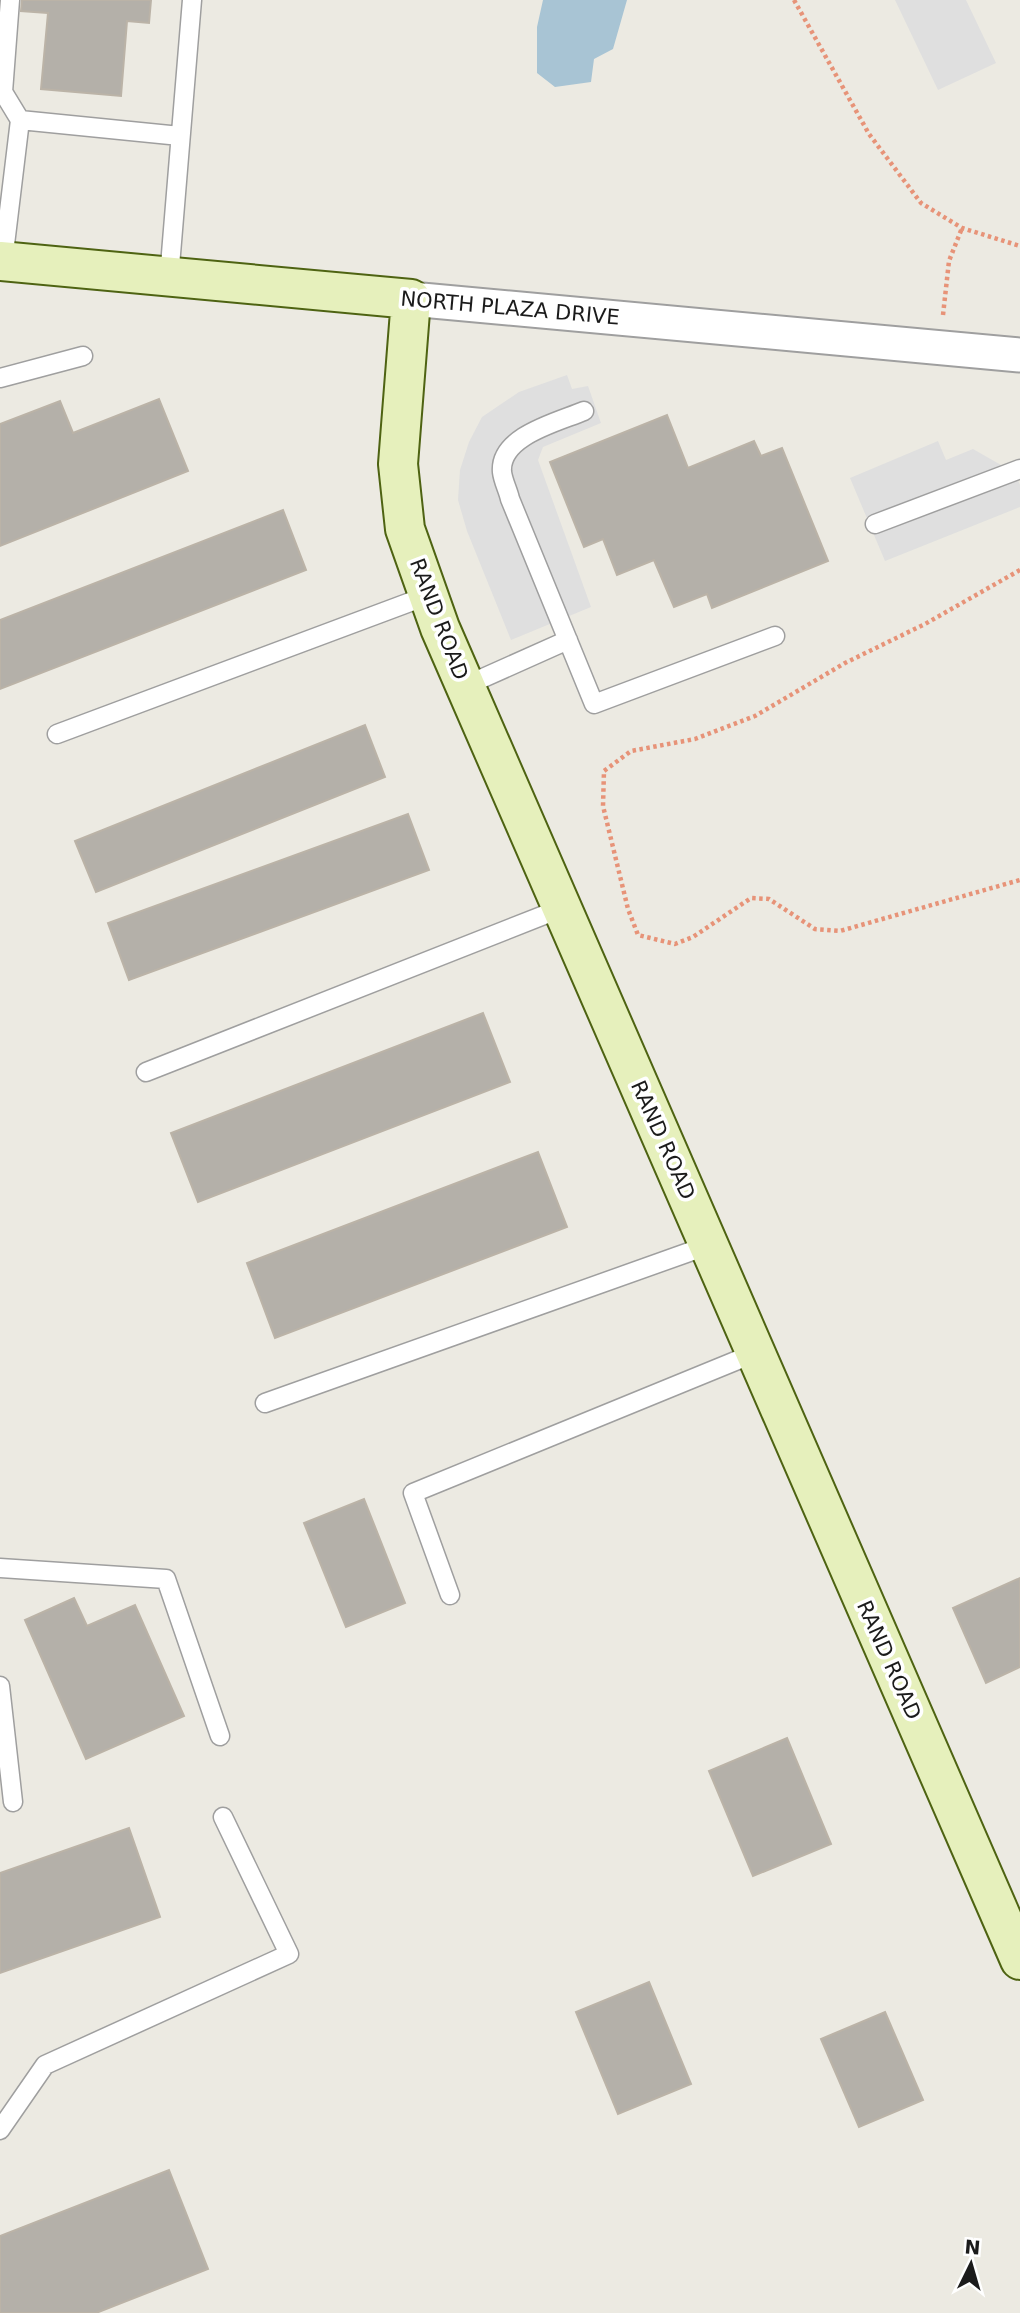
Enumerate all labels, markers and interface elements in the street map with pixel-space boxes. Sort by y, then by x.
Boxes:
street label: NORTH PLAZA DRIVE [399,286,621,330]
street label: RAND ROAD [405,555,473,683]
street label: RAND ROAD [626,1077,700,1203]
street label: RAND ROAD [852,1597,926,1723]
north arrow [936,2229,1006,2299]
text: N [964,2235,981,2259]

